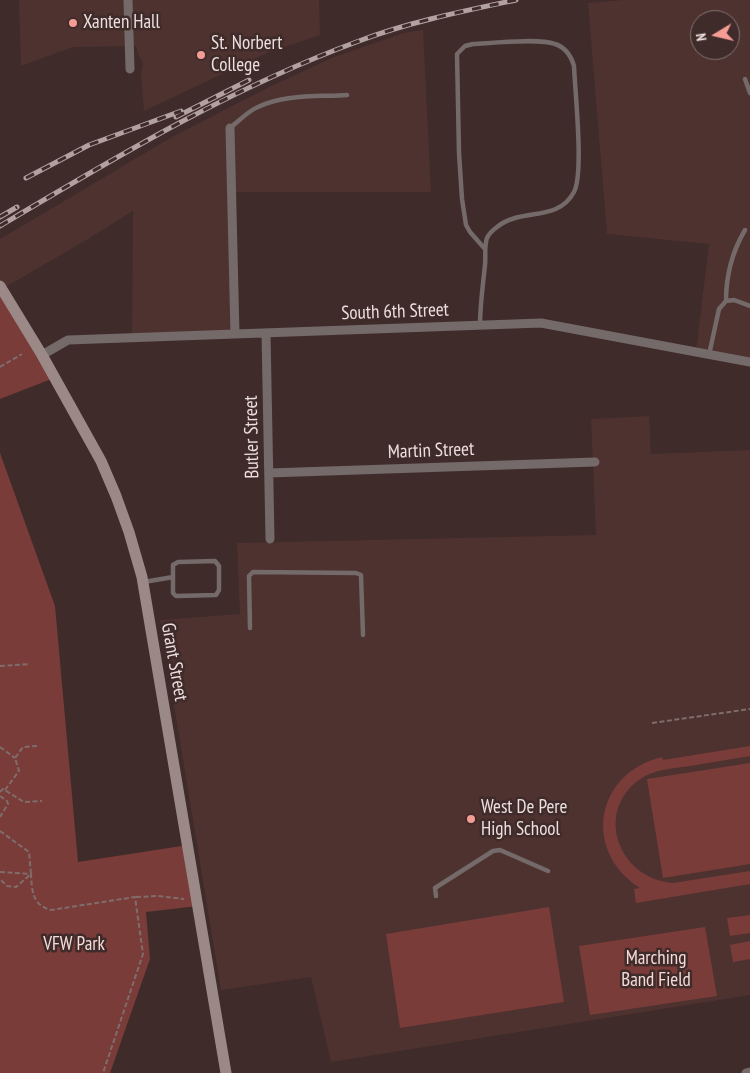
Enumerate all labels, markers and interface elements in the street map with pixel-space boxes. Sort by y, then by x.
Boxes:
north arrow [690,10,740,60]
place label: Xanten Hall [83,12,160,34]
marker: Xanten Hall [67,17,79,29]
text: N [692,32,711,42]
place label: St. Norbert College [211,33,282,77]
marker: St. Norbert College [195,49,207,61]
street label: South 6th Street [341,299,449,325]
street label: Butler Street [240,395,264,479]
street label: Martin Street [387,438,475,464]
street label: Grant Street [156,621,192,703]
place label: West De Pere High School [481,797,567,841]
marker: West De Pere High School [465,813,477,825]
park label: VFW Park [43,934,105,956]
park label: Marching Band Field [621,948,691,992]

